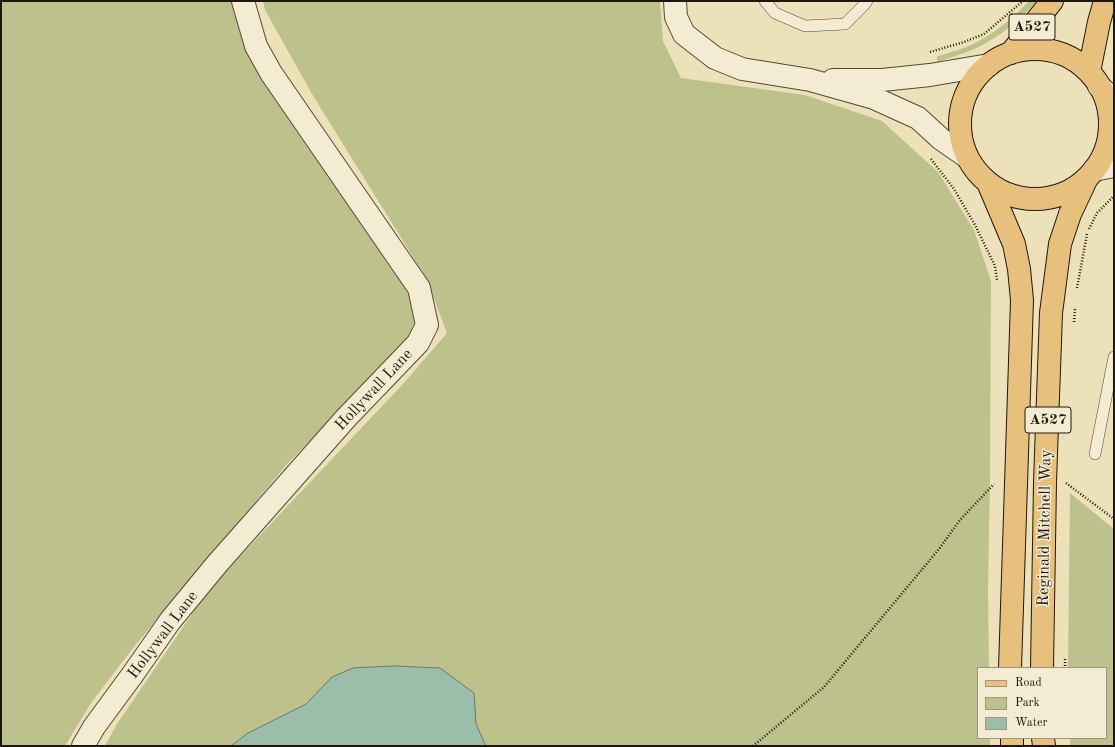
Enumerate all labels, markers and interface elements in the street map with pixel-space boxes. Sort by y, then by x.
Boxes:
road number: A527 [1009,14,1055,40]
street label: Hollywall Lane [331,345,417,435]
road number: A527 [1025,407,1071,433]
street label: Reginald Mitchell Way [1034,449,1056,607]
street label: Hollywall Lane [124,587,202,683]
legend [977,667,1107,739]
text: Road [1015,677,1042,689]
text: Park [1015,697,1040,709]
text: Water [1015,717,1047,729]

